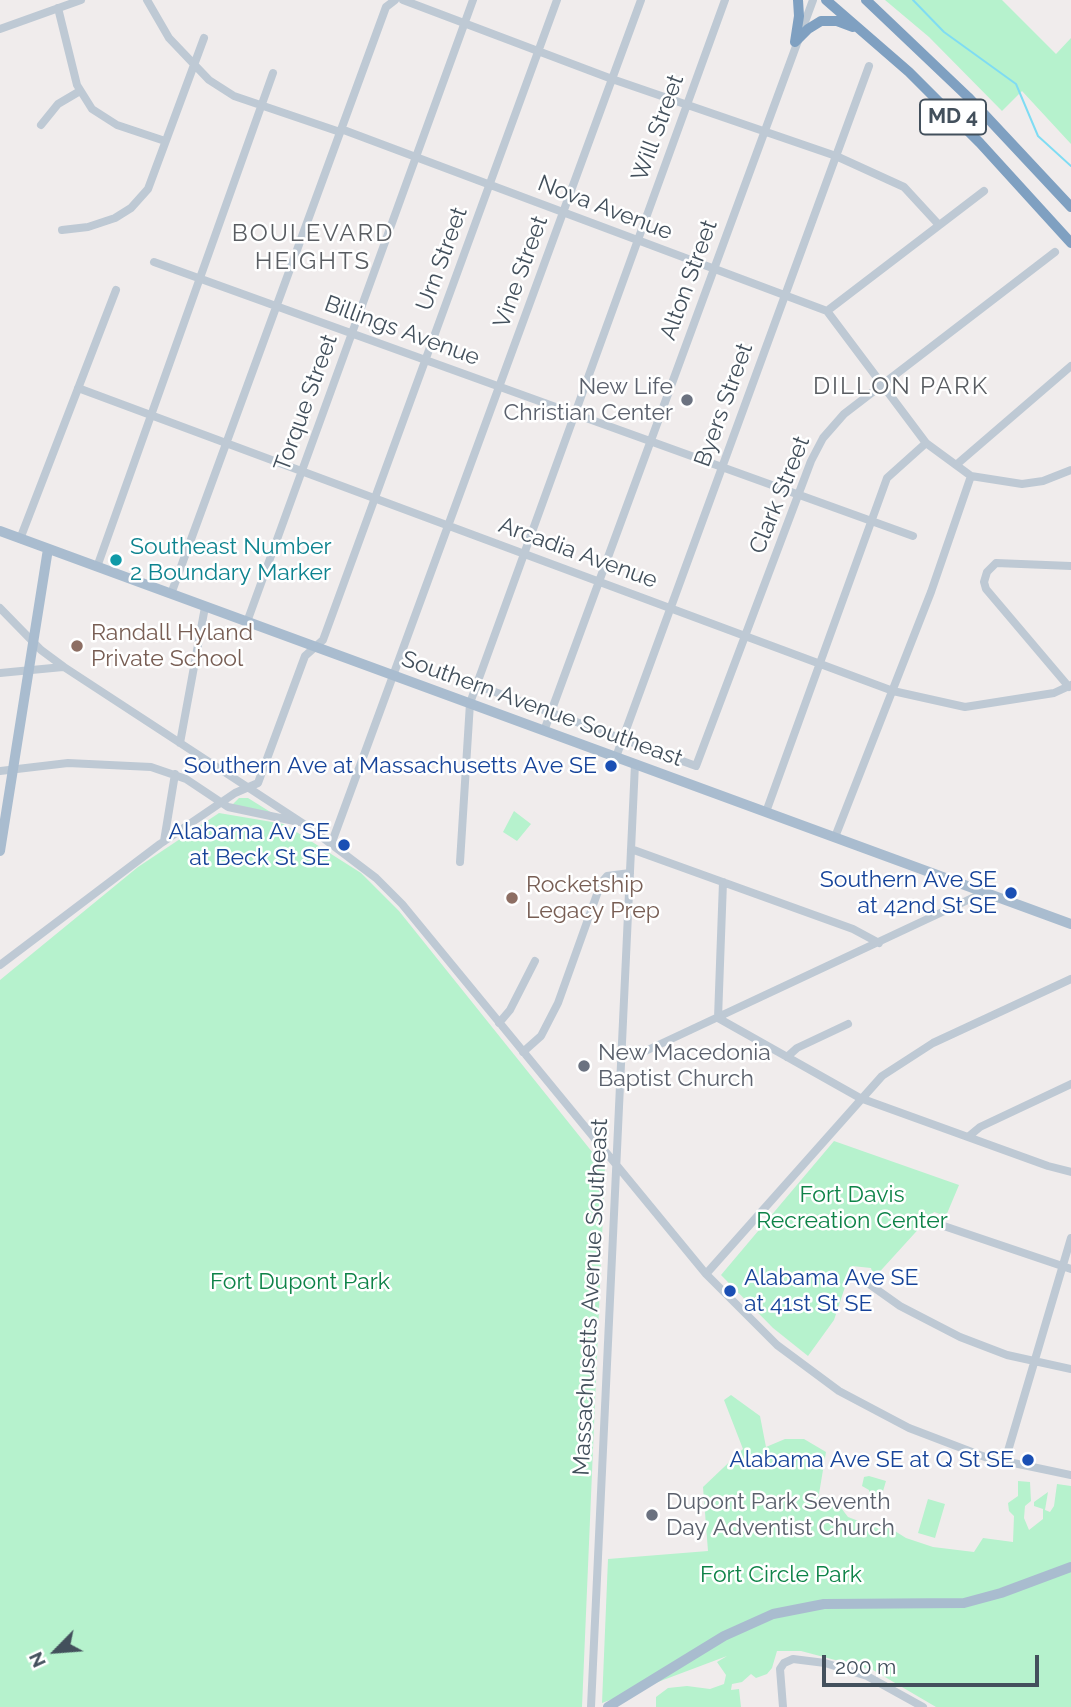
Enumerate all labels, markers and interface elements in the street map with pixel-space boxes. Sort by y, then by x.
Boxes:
street label: Will Street [626,71,690,185]
road number: MD 4 [920,100,986,134]
street label: Nova Avenue [534,170,676,246]
street label: Urn Street [411,203,473,315]
street label: Vine Street [488,212,554,332]
street label: Alton Street [654,216,724,344]
district label: BOULEVARD HEIGHTS [233,220,393,276]
street label: Billings Avenue [321,290,483,372]
street label: Torque Street [268,331,344,475]
street label: Byers Street [689,339,759,471]
place label: New Life Christian Center [503,373,673,427]
district label: DILLON PARK [814,373,988,401]
marker: New Life Christian Center [679,392,695,408]
street label: Clark Street [744,432,816,558]
street label: Arcadia Avenue [495,512,661,594]
place label: Southeast Number 2 Boundary Marker [130,533,331,587]
marker: Southeast Number 2 Boundary Marker [108,552,124,568]
place label: Randall Hyland Private School [91,619,253,673]
marker: Randall Hyland Private School [69,638,85,654]
street label: Southern Avenue Southeast [398,645,686,773]
place label: Southern Ave at Massachusetts Ave SE [184,752,597,780]
marker: Southern Ave at Massachusetts Ave SE [603,758,619,774]
place label: Alabama Av SE at Beck St SE [169,818,330,872]
marker: Alabama Av SE at Beck St SE [336,837,352,853]
place label: Southern Ave SE at 42nd St SE [820,866,997,920]
place label: Rocketship Legacy Prep [526,871,660,925]
marker: Southern Ave SE at 42nd St SE [1003,885,1019,901]
marker: Rocketship Legacy Prep [504,890,520,906]
place label: New Macedonia Baptist Church [598,1039,771,1093]
marker: New Macedonia Baptist Church [576,1058,592,1074]
street label: Massachusetts Avenue Southeast [568,1118,614,1476]
park label: Fort Davis Recreation Center [756,1181,948,1235]
place label: Alabama Ave SE at 41st St SE [744,1264,919,1318]
park label: Fort Dupont Park [210,1268,390,1296]
marker: Alabama Ave SE at 41st St SE [722,1283,738,1299]
place label: Alabama Ave SE at Q St SE [729,1446,1014,1474]
marker: Alabama Ave SE at Q St SE [1020,1452,1036,1468]
place label: Dupont Park Seventh Day Adventist Church [666,1488,895,1542]
marker: Dupont Park Seventh Day Adventist Church [644,1507,660,1523]
park label: Fort Circle Park [700,1561,862,1589]
north arrow [21,1616,91,1686]
scale bar [826,1640,1043,1684]
text: N [24,1649,50,1671]
text: 200 m [835,1654,896,1679]

